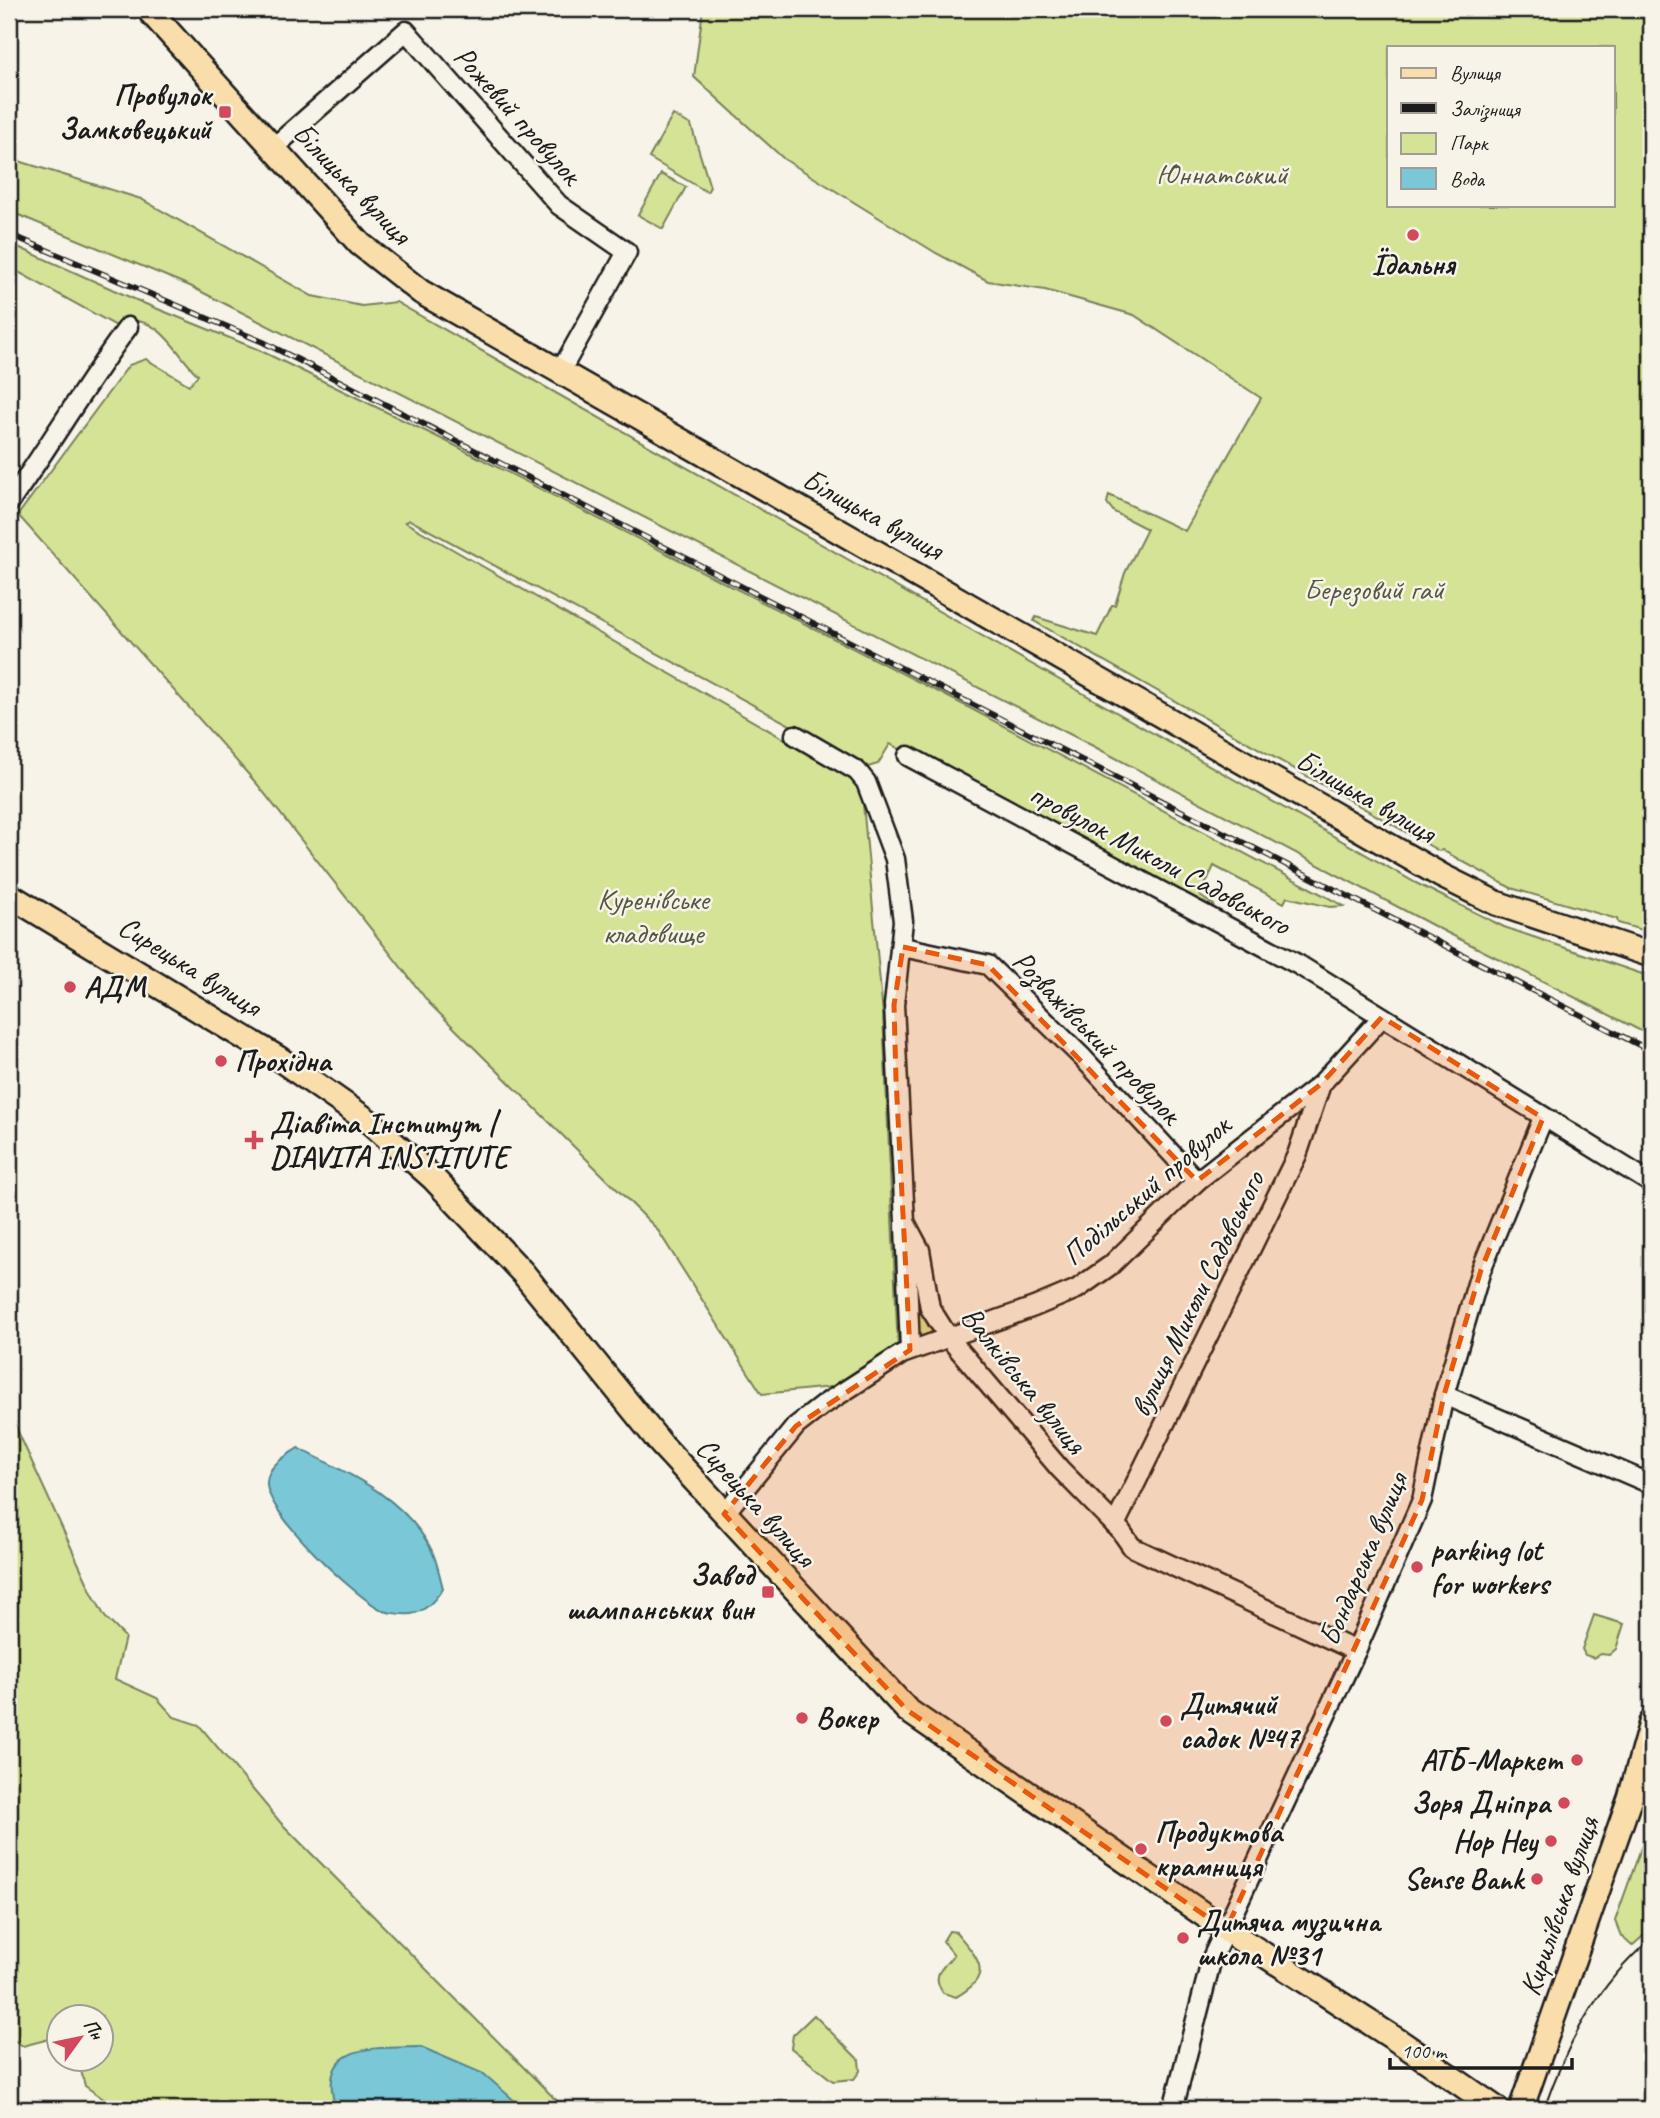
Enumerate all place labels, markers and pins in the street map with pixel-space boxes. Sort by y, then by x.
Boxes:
place label: Провулок Замковецький [59,76,214,148]
marker: Провулок Замковецький [217,104,233,120]
marker: Їдальня [1405,227,1421,243]
place label: Їдальня [1371,245,1457,283]
place label: АДМ [84,968,148,1006]
marker: АДМ [62,979,78,995]
place label: Прохідна [235,1042,333,1080]
marker: Прохідна [213,1053,229,1069]
place label: Діавіта Інститут | DIAVITA INSTITUTE [270,1104,513,1176]
marker: Діавіта Інститут | DIAVITA INSTITUTE [244,1130,264,1150]
place label: parking lot for workers [1431,1531,1552,1603]
place label: Завод шампанських вин [566,1556,757,1628]
marker: parking lot for workers [1409,1559,1425,1575]
marker: Завод шампанських вин [760,1584,776,1600]
place label: Дитячий садок №47 [1180,1685,1302,1757]
place label: Вокер [816,1699,880,1737]
marker: Вокер [794,1710,810,1726]
marker: Дитячий садок №47 [1158,1713,1174,1729]
place label: АТБ-Маркет [1420,1741,1564,1779]
marker: АТБ-Маркет [1569,1752,1585,1768]
place label: Зоря Дніпра [1411,1784,1553,1822]
marker: Зоря Дніпра [1556,1795,1572,1811]
place label: Продуктова крамниця [1155,1813,1284,1885]
place label: Hop Hey [1453,1822,1540,1861]
marker: Hop Hey [1543,1833,1559,1849]
marker: Продуктова крамниця [1133,1841,1149,1857]
place label: Sense Bank [1404,1860,1526,1898]
marker: Sense Bank [1529,1871,1545,1887]
place label: Дитяча музична школа №31 [1197,1902,1383,1974]
marker: Дитяча музична школа №31 [1175,1930,1191,1946]

